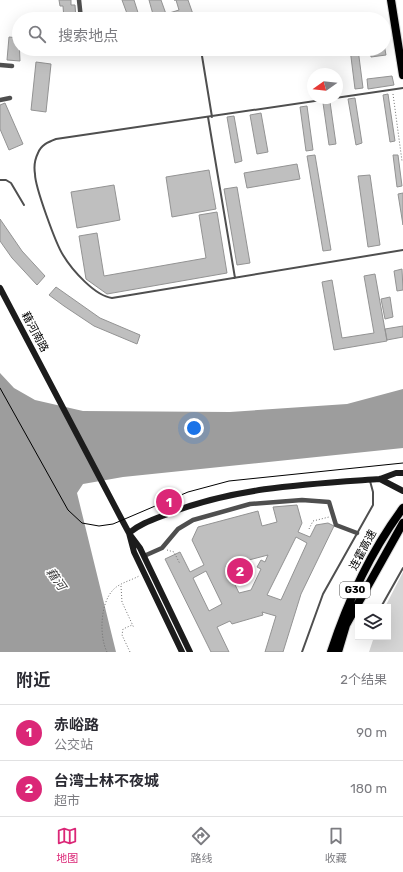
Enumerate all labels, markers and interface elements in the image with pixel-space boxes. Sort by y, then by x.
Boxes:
search box [12,12,391,56]
icon: search [26,23,48,45]
text: 搜索地点 [58,27,118,45]
north arrow [307,68,343,104]
street label: 藉河南路 [19,310,51,354]
your location [184,418,204,438]
pin: 1 [156,487,182,517]
street label: 连霍高速 [347,528,379,572]
pin: 2 [227,556,253,586]
water label: 藉河 [43,565,70,594]
road number: G30 [340,582,370,598]
map controls [355,604,391,640]
button: layers [355,604,391,640]
text: 附近 [16,670,50,690]
text: 2个结果 [340,672,387,687]
text: 赤峪路 [54,716,99,734]
text: 1 [26,725,32,740]
text: 90 m [356,725,387,740]
text: 公交站 [54,737,93,752]
text: 台湾士林不夜城 [54,772,159,790]
text: 2 [25,781,33,796]
text: 180 m [350,781,387,796]
text: 超市 [54,793,80,808]
tab: 地图 [56,825,78,865]
tab: 路线 [190,825,212,865]
tab: 收藏 [325,825,347,865]

